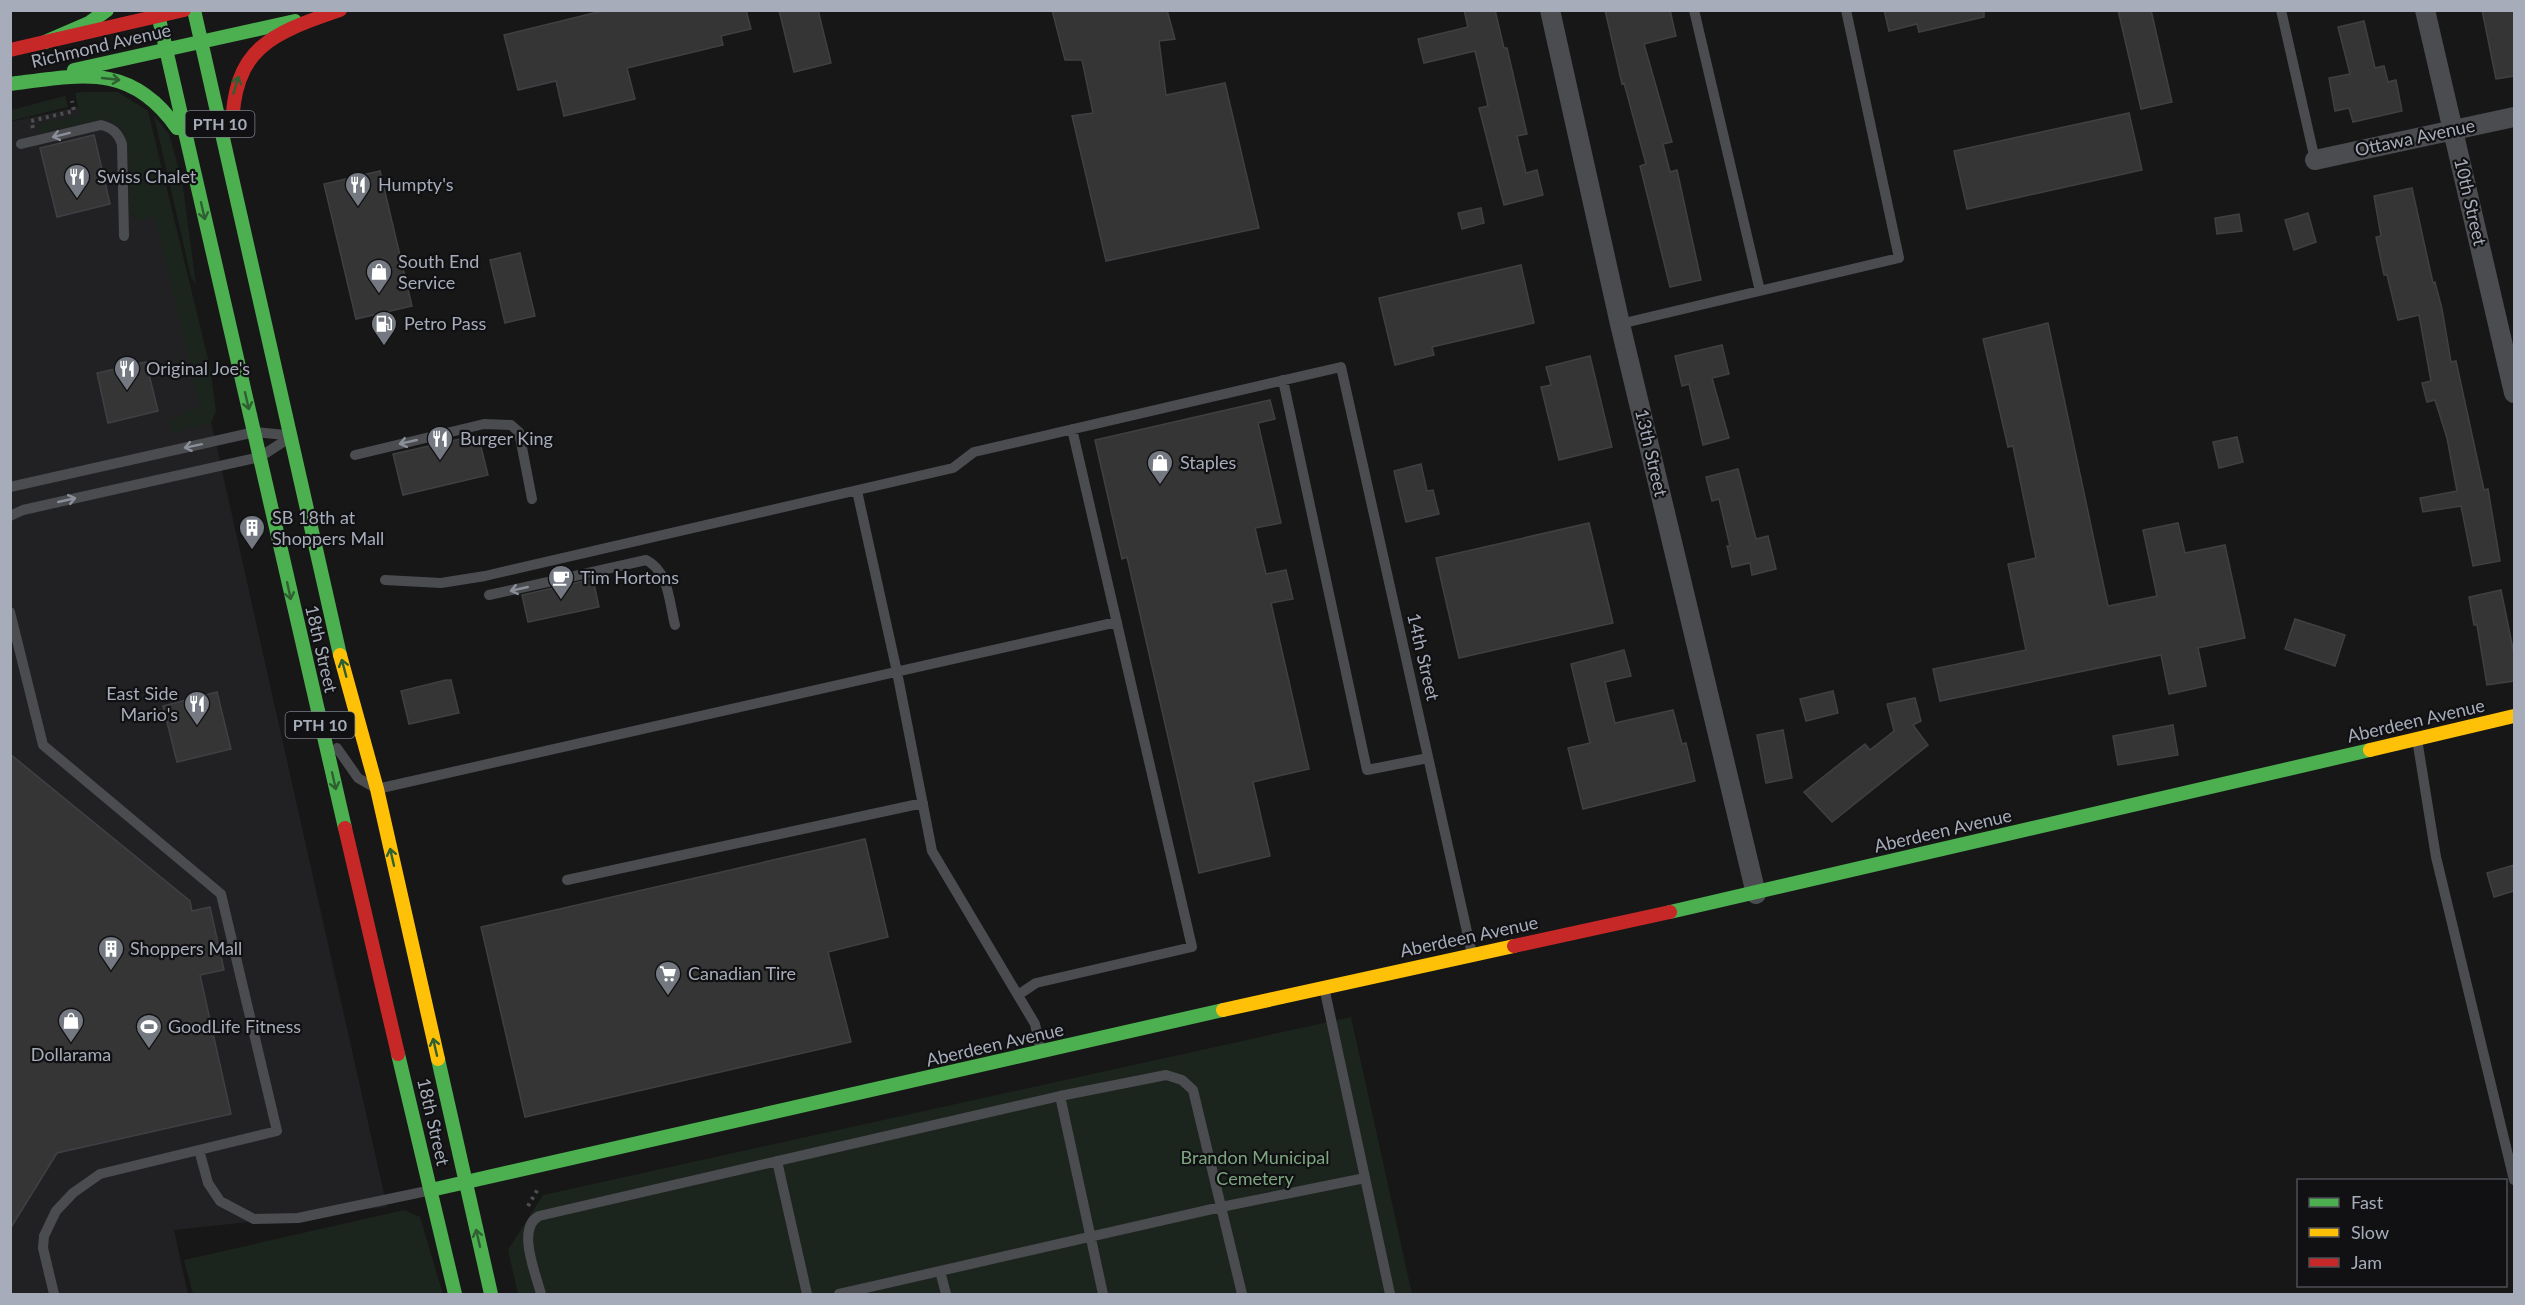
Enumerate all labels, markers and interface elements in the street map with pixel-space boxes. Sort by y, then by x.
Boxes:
street label: Richmond Avenue [29,18,173,72]
one-way arrow [100,74,120,85]
one-way arrow [231,76,242,95]
road number: PTH 10 [186,111,254,137]
street label: Ottawa Avenue [2353,114,2477,160]
one-way arrow [52,129,71,141]
street label: 10th Street [2450,156,2492,248]
restaurant icon: Swiss Chalet [62,162,92,200]
place label: Swiss Chalet [97,165,197,187]
restaurant icon: Humpty's [343,170,373,208]
place label: Humpty's [378,173,454,195]
one-way arrow [197,201,209,220]
place label: South End Service [398,250,479,293]
shop icon: South End Service [364,257,394,295]
fuel station icon: Petro Pass [369,309,399,347]
place label: Petro Pass [404,312,486,334]
restaurant icon: Original Joe's [112,354,142,392]
place label: Original Joe's [146,357,250,379]
one-way arrow [242,391,254,410]
street label: 13th Street [1631,407,1673,499]
restaurant icon: Burger King [425,424,455,462]
place label: Burger King [460,427,553,449]
one-way arrow [399,437,418,448]
one-way arrow [183,441,203,452]
shop icon: Staples [1145,448,1175,486]
place label: Staples [1180,451,1237,473]
one-way arrow [57,494,76,506]
place label: SB 18th at Shoppers Mall [272,506,384,549]
building icon: SB 18th at Shoppers Mall [237,513,267,551]
cafe icon: Tim Hortons [546,563,576,601]
place label: Tim Hortons [580,566,679,588]
one-way arrow [284,582,296,601]
one-way arrow [509,584,529,595]
street label: 18th Street [301,603,343,695]
street label: 14th Street [1403,611,1445,703]
one-way arrow [338,659,349,678]
place label: East Side Mario's [106,682,178,725]
restaurant icon: East Side Mario's [182,689,212,727]
street label: Aberdeen Avenue [2345,693,2487,747]
road number: PTH 10 [286,712,354,738]
one-way arrow [328,771,340,790]
street label: Aberdeen Avenue [1872,803,2014,857]
one-way arrow [386,848,398,867]
street label: Aberdeen Avenue [1398,911,1540,961]
building icon: Shoppers Mall [96,934,126,972]
place label: Shoppers Mall [130,937,242,959]
supermarket icon: Canadian Tire [653,959,683,997]
place label: Canadian Tire [688,962,796,984]
shop icon: Dollarama [56,1006,86,1044]
sports icon: GoodLife Fitness [134,1012,164,1050]
place label: GoodLife Fitness [168,1015,301,1037]
street label: Aberdeen Avenue [924,1017,1066,1071]
one-way arrow [428,1038,440,1057]
place label: Dollarama [31,1043,111,1065]
street label: 18th Street [413,1076,455,1168]
park label: Brandon Municipal Cemetery [1181,1146,1329,1189]
legend [2297,1179,2507,1287]
text: Fast [2351,1191,2384,1213]
text: Slow [2351,1221,2389,1243]
one-way arrow [471,1228,483,1247]
text: Jam [2351,1251,2382,1273]

